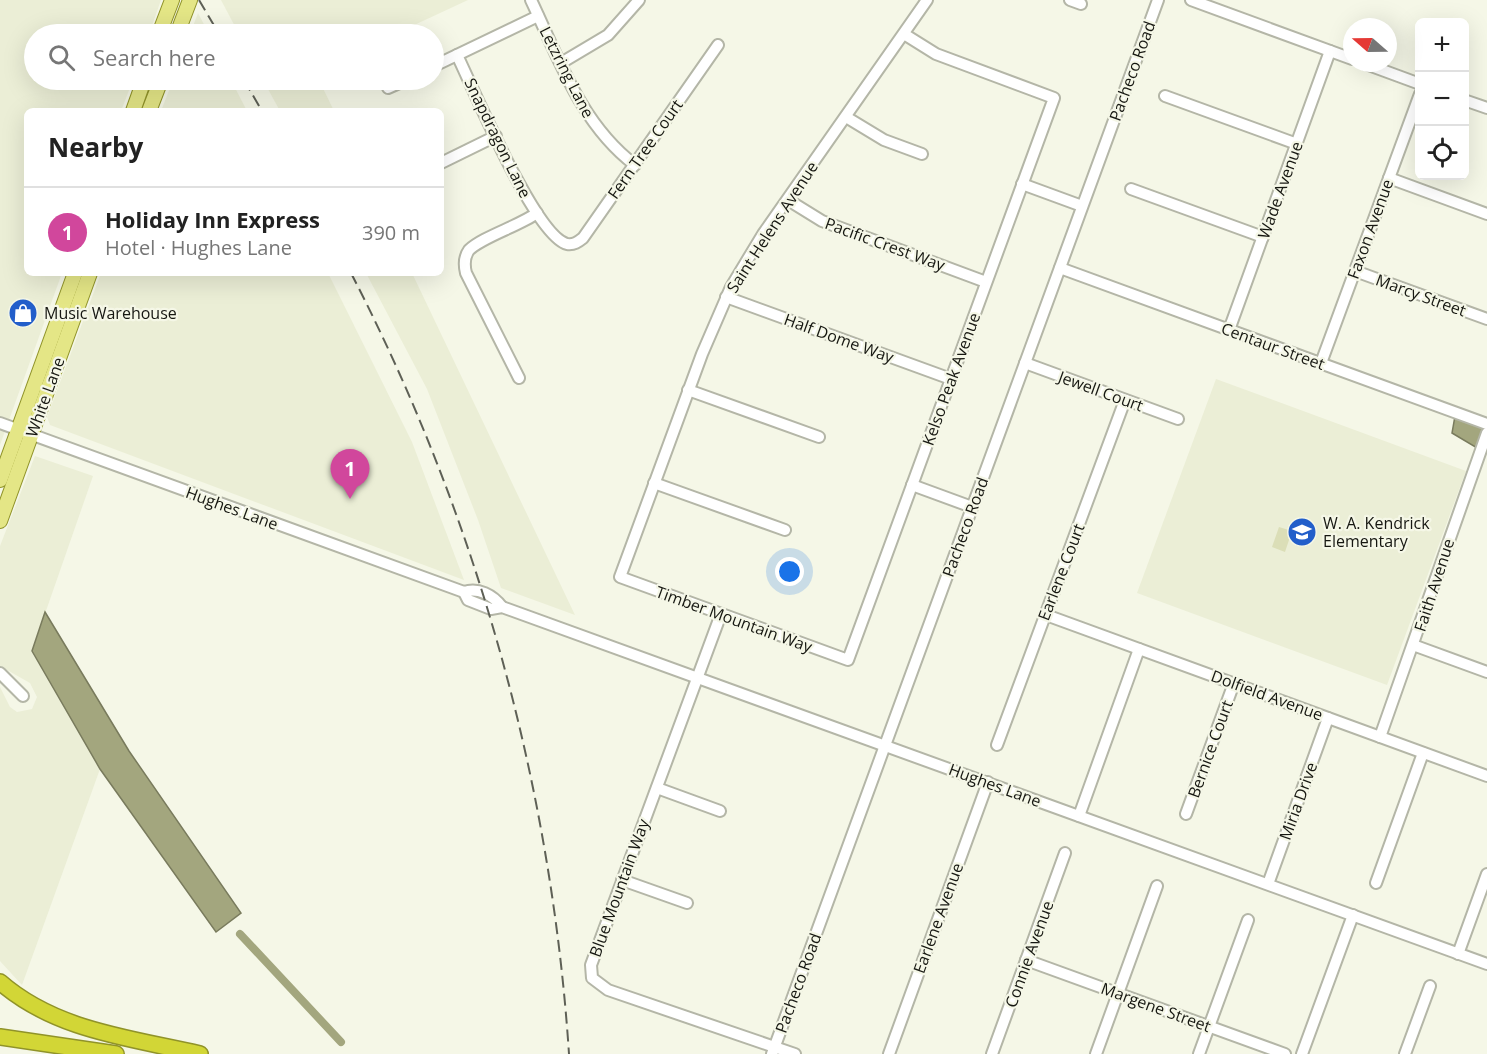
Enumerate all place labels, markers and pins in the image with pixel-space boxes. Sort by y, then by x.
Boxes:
shop icon: Music Warehouse [7,297,39,329]
place label: Music Warehouse [44,302,177,324]
pin: 1 [330,450,370,499]
place label: W. A. Kendrick Elementary [1323,512,1430,552]
school or university icon: W. A. Kendrick Elementary [1286,516,1318,548]

